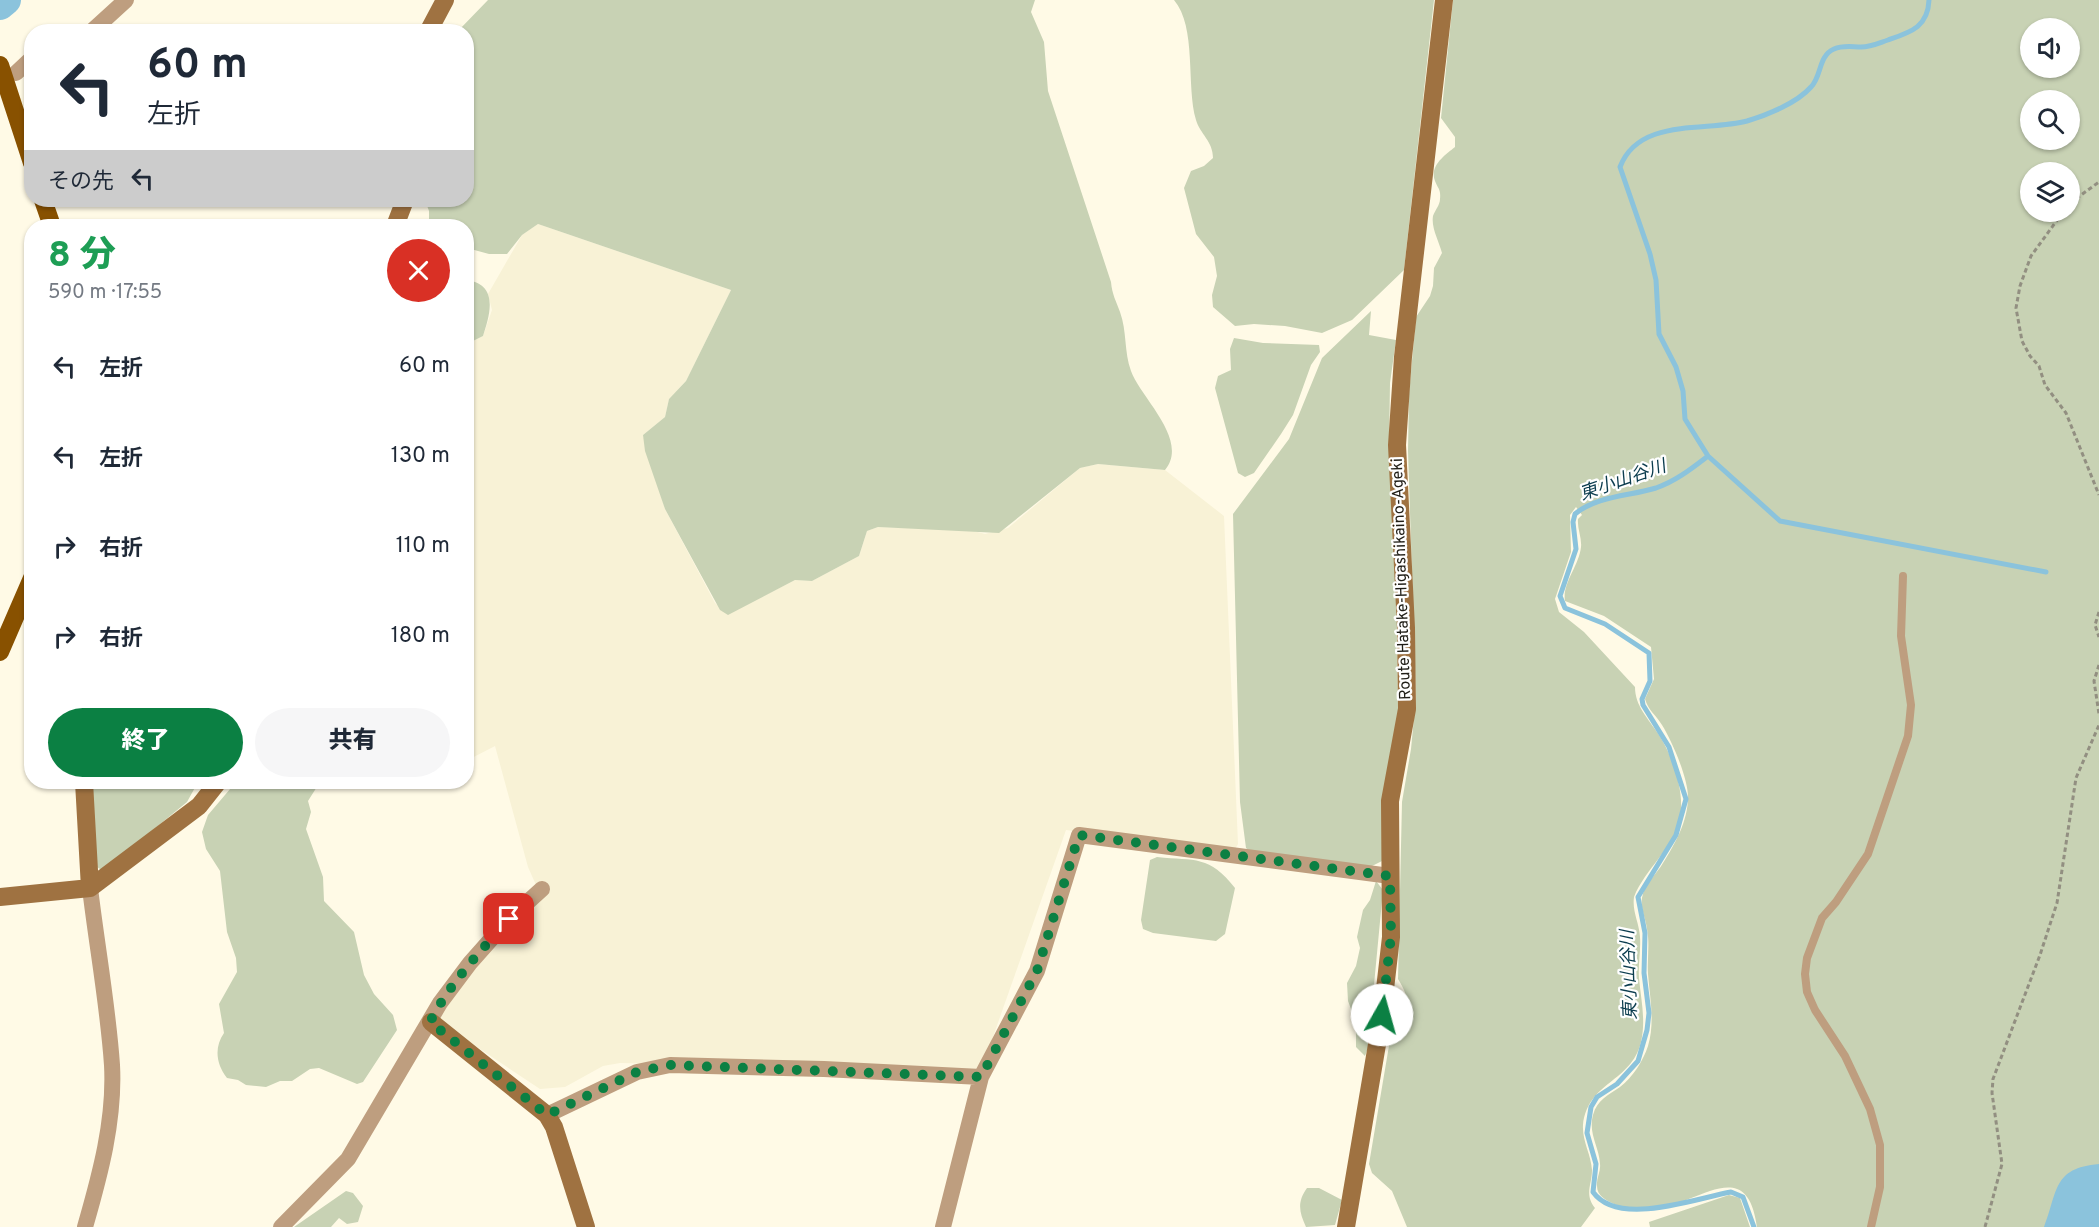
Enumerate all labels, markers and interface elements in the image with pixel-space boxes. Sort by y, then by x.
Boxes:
map controls [2020,18,2080,222]
button: sound [2020,18,2080,78]
text: 60 m [147,40,248,93]
icon: left [48,48,126,126]
button: search [2020,90,2080,150]
text: 左折 [147,99,201,133]
icon: left [126,162,159,195]
button: layers [2020,162,2080,222]
text: その先 [48,169,114,196]
text: 8 分 [48,234,116,280]
button: close [387,239,450,302]
text: 590 m · 17:55 [48,280,162,306]
icon: left [48,350,81,383]
text: 60 m [399,353,450,380]
text: 左折 [99,356,143,383]
icon: left [48,440,81,473]
text: 130 m [391,443,450,470]
text: 左折 [99,446,143,473]
water label: 東小山谷川 [1577,455,1671,507]
street label: Route Hatake-Higashikaino-Ageki [1388,458,1416,700]
icon: right [48,530,81,563]
text: 110 m [396,533,450,560]
text: 右折 [99,536,143,563]
icon: right [48,620,81,653]
text: 180 m [391,623,450,650]
text: 右折 [99,626,143,653]
button: 終了 [48,708,243,777]
button: 共有 [255,708,450,777]
pin [483,893,534,944]
icon: arrive [492,902,525,935]
water label: 東小山谷川 [1617,928,1643,1020]
position arrow [1350,983,1414,1047]

